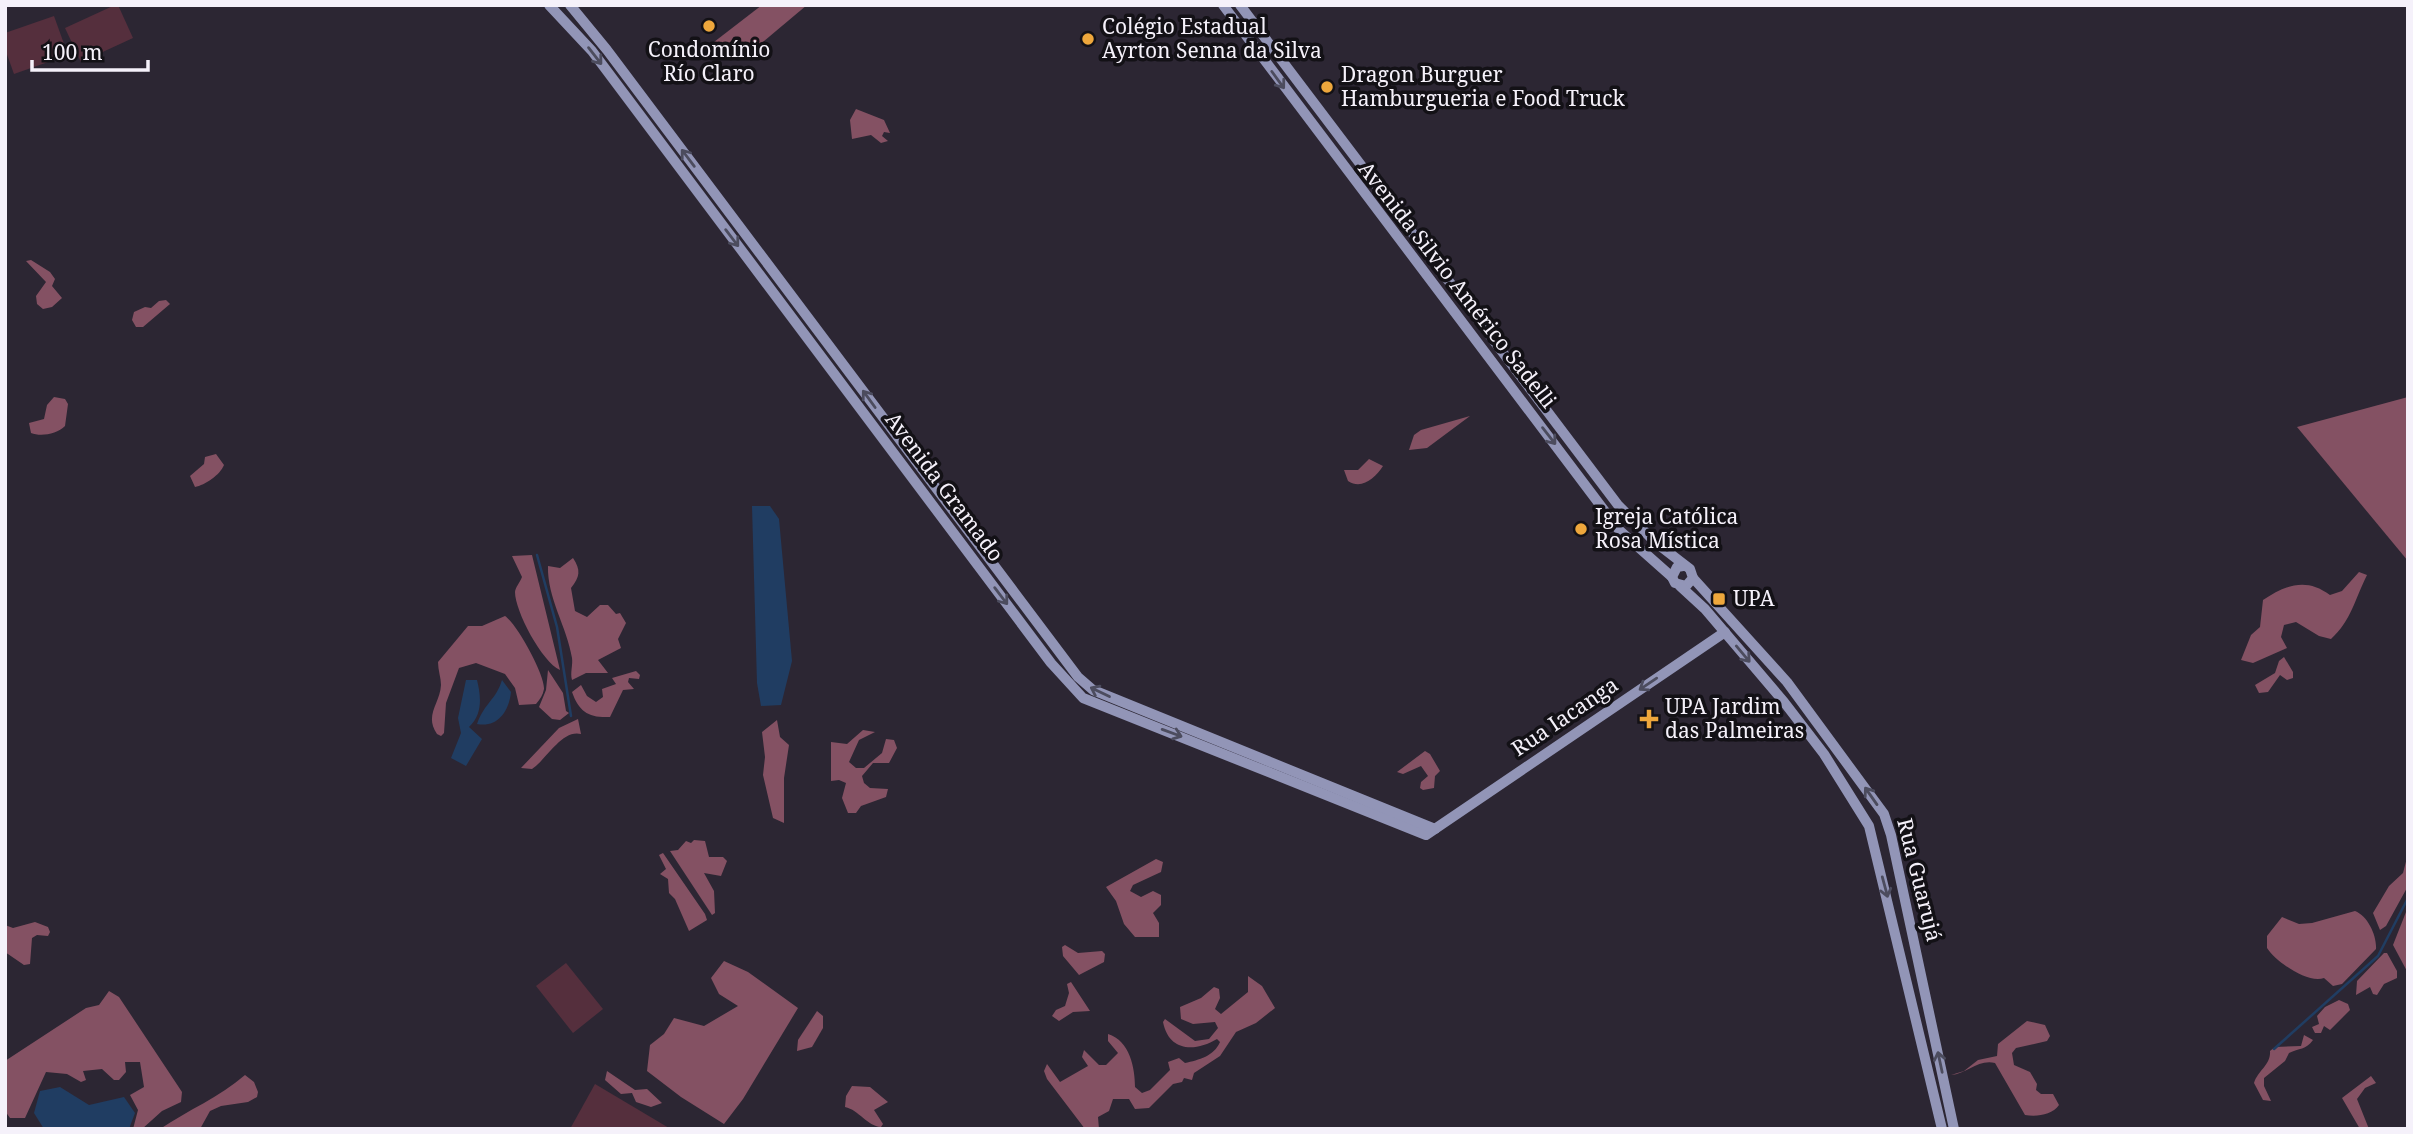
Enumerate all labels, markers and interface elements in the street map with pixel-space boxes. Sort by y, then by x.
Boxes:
place label: Colégio Estadual Ayrton Senna da Silva [1102,12,1322,64]
marker: Condomínio Río Claro [701,18,717,34]
scale bar [32,28,147,72]
marker: Colégio Estadual Ayrton Senna da Silva [1080,31,1096,47]
place label: Condomínio Río Claro [648,35,770,87]
text: 100 m [42,38,103,66]
one-way arrow [587,46,602,65]
place label: Dragon Burguer Hamburgueria e Food Truck [1341,60,1625,112]
one-way arrow [1270,70,1285,89]
marker: Dragon Burguer Hamburgueria e Food Truck [1319,79,1335,95]
one-way arrow [681,149,695,168]
street label: Avenida Silvio Américo Sadelli [1353,155,1563,414]
one-way arrow [724,228,739,247]
one-way arrow [861,390,876,409]
street label: Avenida Gramado [879,406,1010,567]
one-way arrow [1542,427,1557,445]
place label: Igreja Católica Rosa Mística [1595,502,1738,554]
marker: Igreja Católica Rosa Mística [1573,521,1589,537]
place label: UPA [1733,584,1775,612]
one-way arrow [993,586,1008,605]
marker: UPA [1711,591,1727,607]
one-way arrow [1735,644,1751,662]
street label: Rua Iacanga [1506,670,1623,762]
one-way arrow [1639,677,1658,691]
one-way arrow [1090,684,1110,698]
place label: UPA Jardim das Palmeiras [1665,692,1804,744]
marker: UPA Jardim das Palmeiras [1639,709,1659,729]
one-way arrow [1161,728,1183,741]
one-way arrow [1864,787,1878,806]
street label: Rua Guarujá [1891,815,1949,944]
one-way arrow [1879,875,1892,897]
one-way arrow [1933,1051,1946,1074]

